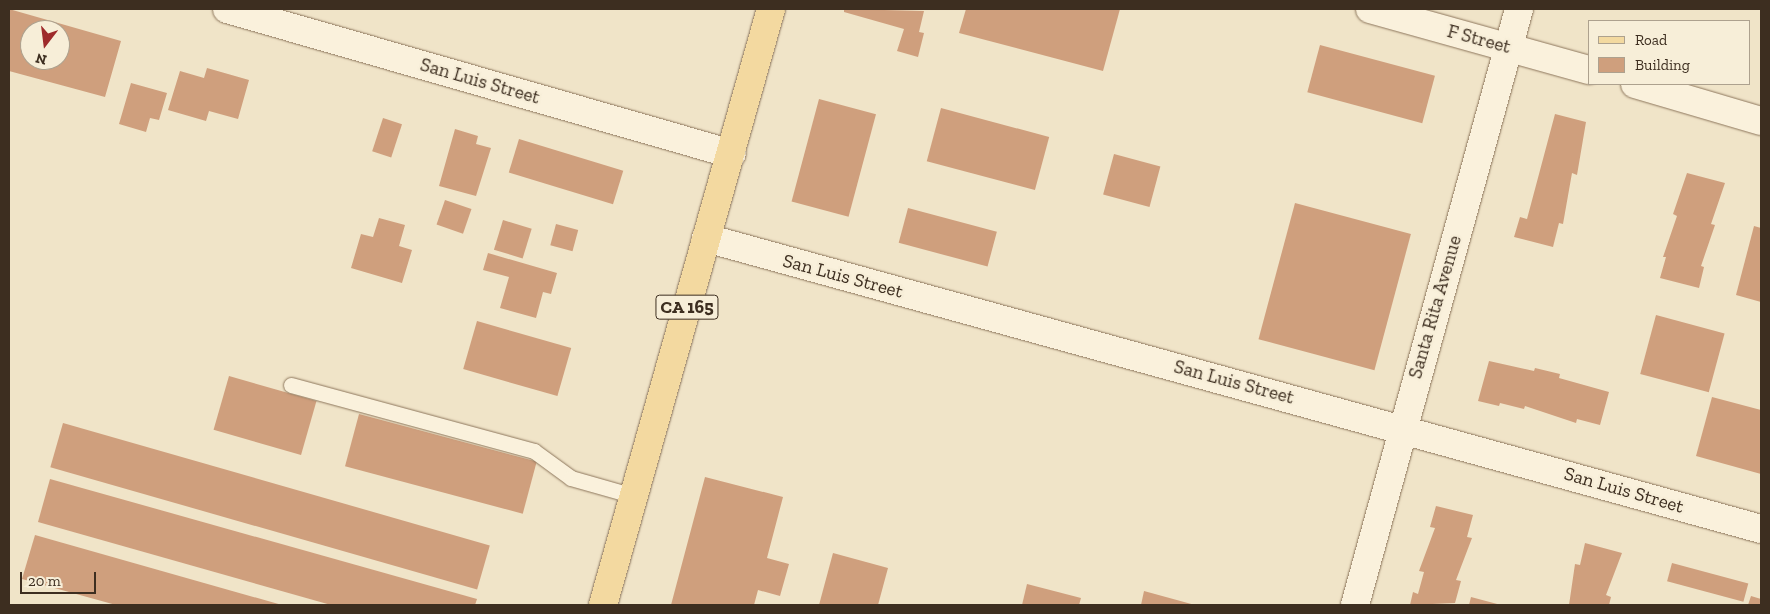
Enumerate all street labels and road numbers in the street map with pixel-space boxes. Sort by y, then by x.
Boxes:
street label: F Street [1445,20,1513,58]
street label: San Luis Street [418,53,542,109]
street label: Santa Rita Avenue [1404,232,1466,382]
street label: San Luis Street [780,249,906,303]
road number: CA 165 [654,292,720,322]
street label: San Luis Street [1171,355,1297,409]
street label: San Luis Street [1562,462,1686,518]

